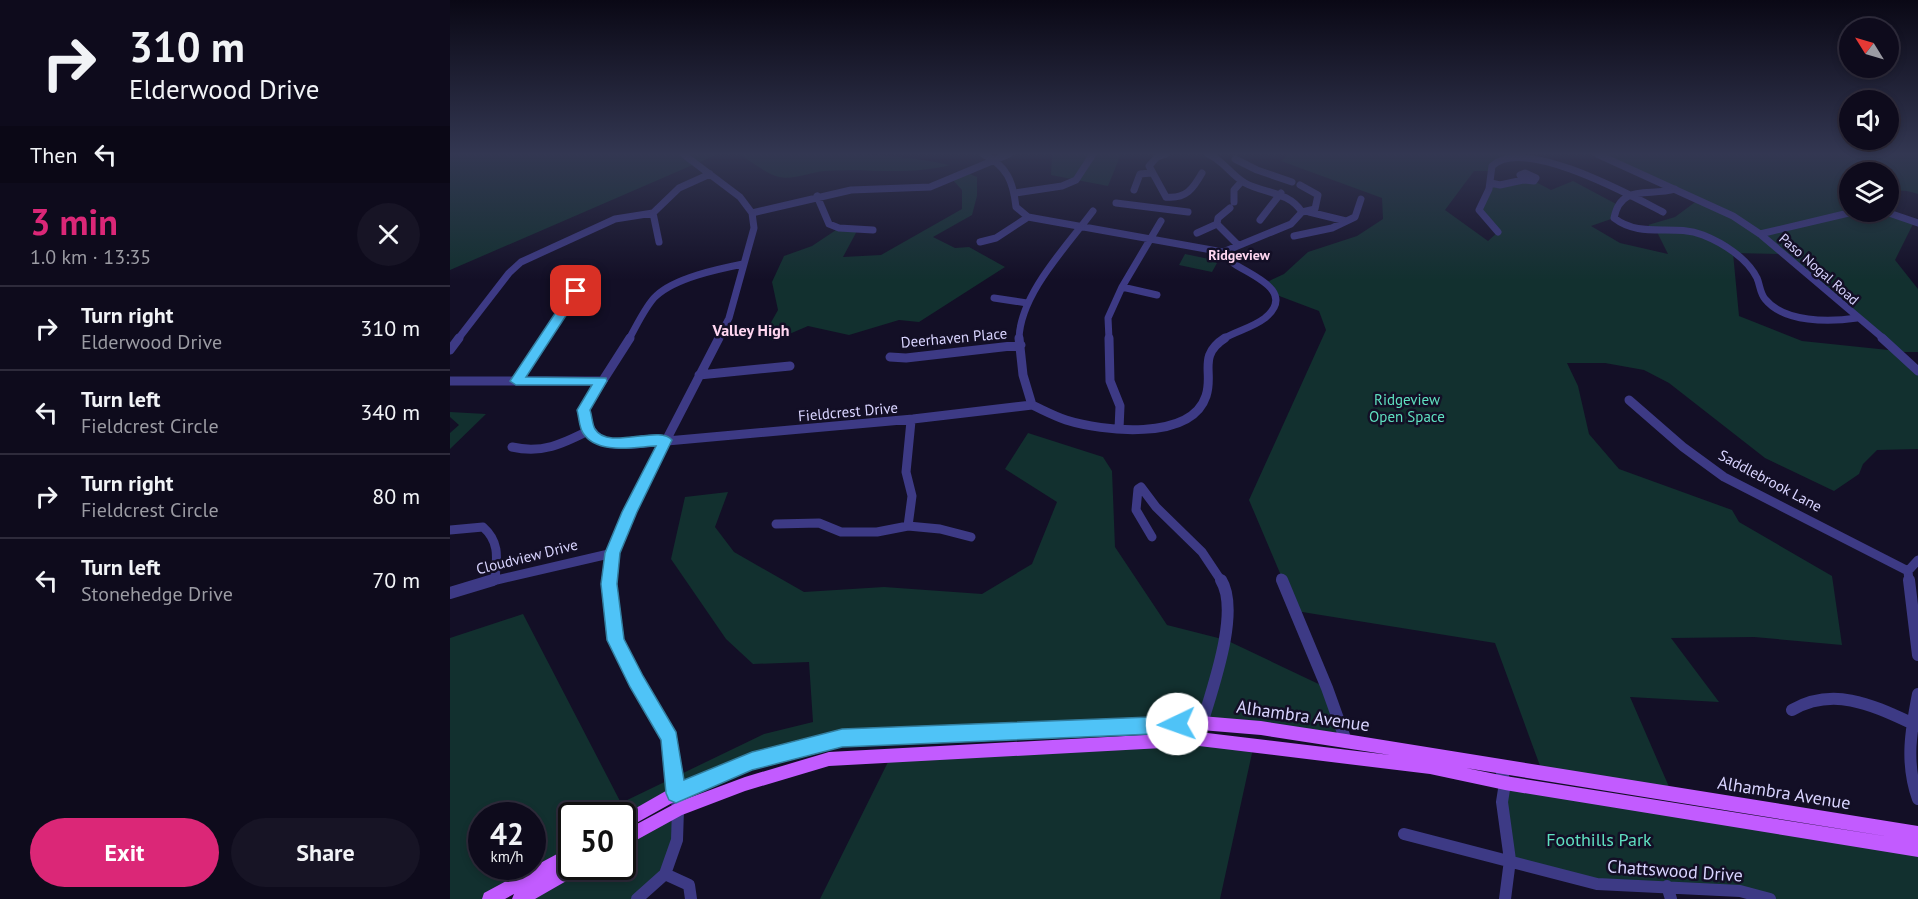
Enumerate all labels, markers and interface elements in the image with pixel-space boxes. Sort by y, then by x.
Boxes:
north arrow [1839,18,1899,78]
map controls [1839,18,1899,222]
text: 310 m [129,19,245,74]
icon: right [30,24,108,102]
text: Elderwood Drive [129,72,320,106]
button: sound [1839,90,1899,150]
icon: left [89,138,122,171]
text: Then [30,141,77,169]
button: layers [1839,162,1899,222]
text: 3 min [30,198,118,245]
button: close [357,203,420,266]
street label: Paso Nogal Road [1775,229,1863,309]
text: 1.0 km · 13:35 [30,244,151,270]
district label: Ridgeview [1208,246,1271,264]
pin [550,265,601,316]
icon: arrive [559,274,592,307]
text: Turn right [81,301,173,329]
icon: right [30,312,63,345]
text: 310 m [360,314,420,342]
district label: Valley High [711,320,790,340]
street label: Deerhaven Place [900,323,1008,352]
text: Elderwood Drive [81,329,222,355]
text: Turn left [81,385,161,413]
park label: Ridgeview Open Space [1369,390,1445,426]
icon: left [30,396,63,429]
text: 340 m [360,398,420,426]
street label: Fieldcrest Drive [797,398,899,425]
text: Fieldcrest Circle [81,413,219,439]
street label: Saddlebrook Lane [1715,445,1825,516]
text: Turn right [81,469,173,497]
icon: right [30,480,63,513]
text: 80 m [372,482,420,510]
text: Fieldcrest Circle [81,497,219,523]
street label: Cloudview Drive [474,535,580,578]
text: Turn left [81,553,161,581]
icon: left [30,564,63,597]
text: 70 m [372,566,420,594]
text: Stonehedge Drive [81,581,233,607]
position arrow [1145,692,1209,756]
street label: Alhambra Avenue [1235,695,1371,736]
street label: Alhambra Avenue [1716,771,1852,814]
speed limit sign: 50 [558,802,636,880]
text: 42 [490,814,524,853]
button: Exit [30,818,219,887]
button: Share [231,818,420,887]
park label: Foothills Park [1546,828,1652,851]
text: km/h [491,847,523,866]
street label: Chattswood Drive [1606,854,1744,887]

